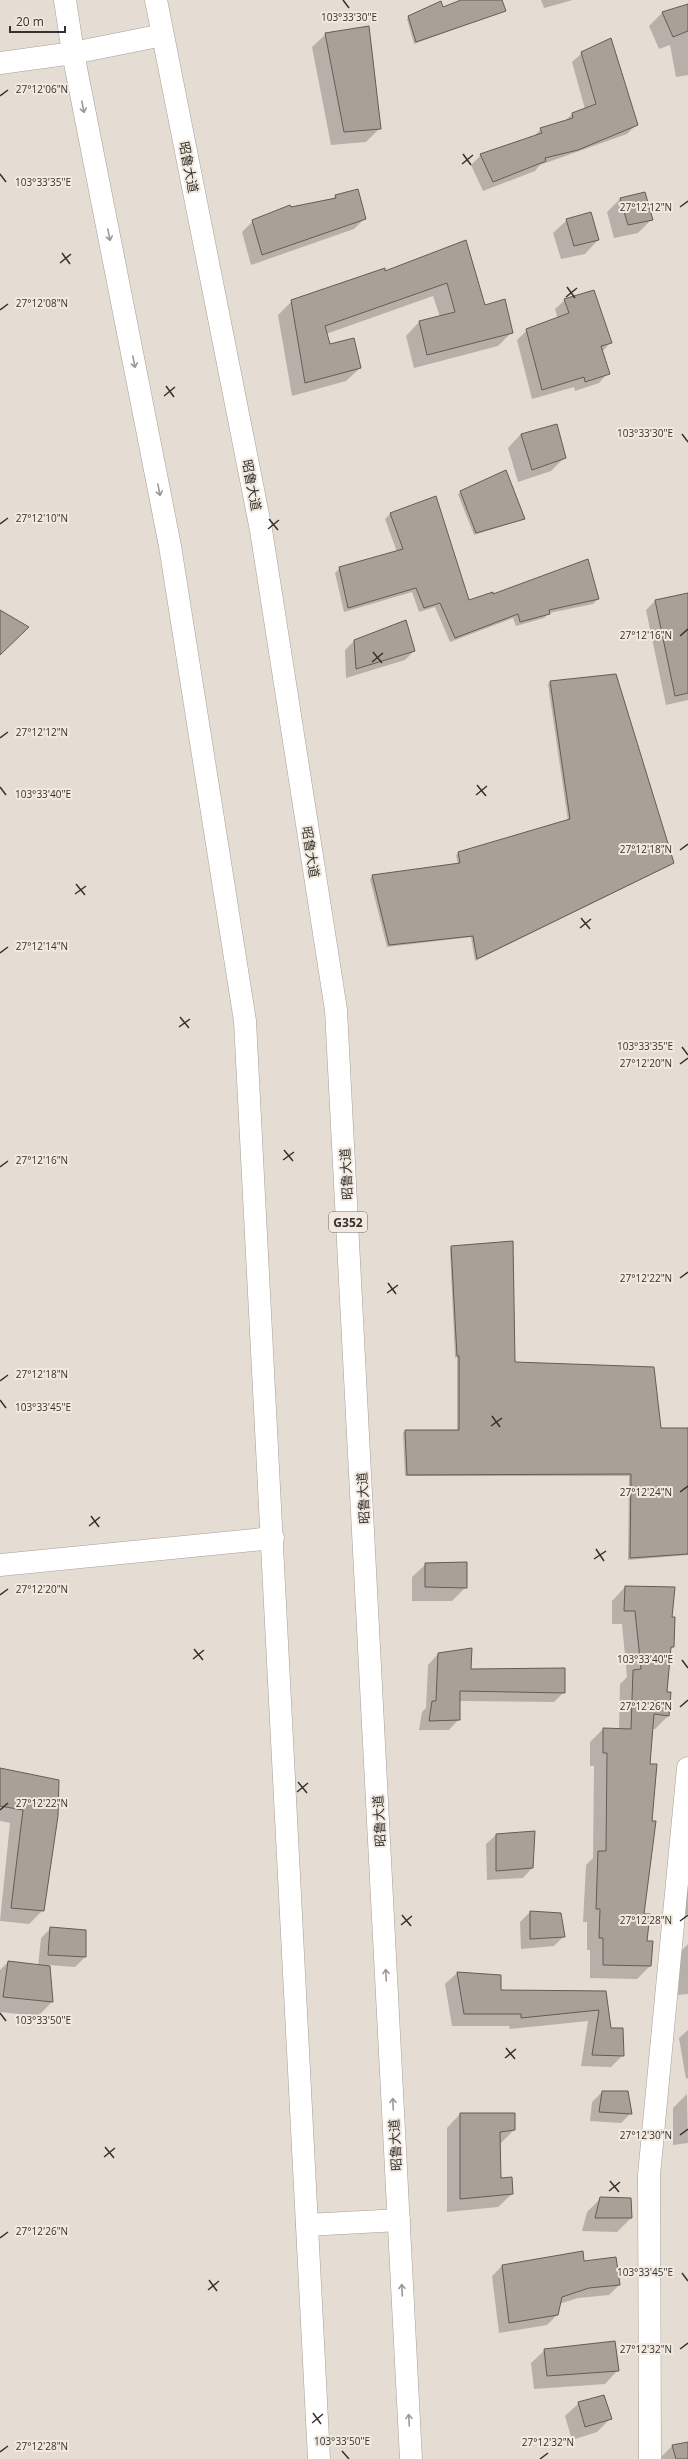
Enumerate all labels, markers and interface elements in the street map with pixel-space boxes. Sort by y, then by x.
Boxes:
scale bar [10,8,65,34]
text: 103°33'30"E [321,10,377,24]
text: 20 m [16,13,44,30]
text: 27°12'06"N [16,82,68,96]
one-way arrow [80,101,88,114]
street label: 昭鲁大道 [175,140,203,194]
text: 103°33'35"E [15,175,71,189]
text: 27°12'12"N [620,200,672,214]
one-way arrow [105,228,113,241]
text: 27°12'08"N [16,296,68,310]
one-way arrow [130,356,138,369]
text: 103°33'30"E [617,426,673,440]
street label: 昭鲁大道 [238,458,266,512]
one-way arrow [156,483,164,496]
text: 27°12'10"N [16,511,68,525]
text: 27°12'16"N [620,628,672,642]
text: 27°12'12"N [16,725,68,739]
text: 103°33'40"E [15,787,71,801]
street label: 昭鲁大道 [298,825,324,879]
text: 27°12'18"N [620,842,672,856]
text: 27°12'14"N [16,939,68,953]
text: 103°33'35"E [617,1039,673,1053]
text: 27°12'20"N [620,1056,672,1070]
street label: 昭鲁大道 [336,1148,356,1200]
text: 27°12'16"N [16,1153,68,1167]
road number: G352 [329,1212,367,1232]
text: 27°12'22"N [620,1271,672,1285]
text: 27°12'18"N [16,1367,68,1381]
text: 103°33'45"E [15,1400,71,1414]
street label: 昭鲁大道 [353,1472,373,1524]
text: 27°12'24"N [620,1485,672,1499]
text: 27°12'20"N [16,1582,68,1596]
text: 103°33'40"E [617,1652,673,1666]
text: 27°12'26"N [620,1699,672,1713]
street label: 昭鲁大道 [369,1795,389,1847]
text: 27°12'22"N [16,1796,68,1810]
text: 27°12'28"N [620,1913,672,1927]
one-way arrow [383,1969,390,1982]
text: 103°33'50"E [15,2013,71,2027]
one-way arrow [389,2098,397,2111]
street label: 昭鲁大道 [385,2119,405,2171]
text: 27°12'30"N [620,2128,672,2142]
text: 27°12'26"N [16,2224,68,2238]
text: 103°33'45"E [617,2265,673,2279]
one-way arrow [399,2284,406,2297]
text: 27°12'32"N [620,2342,672,2356]
one-way arrow [405,2414,412,2427]
text: 103°33'50"E [314,2434,370,2448]
text: 27°12'32"N [522,2435,574,2449]
text: 27°12'28"N [16,2439,68,2453]

